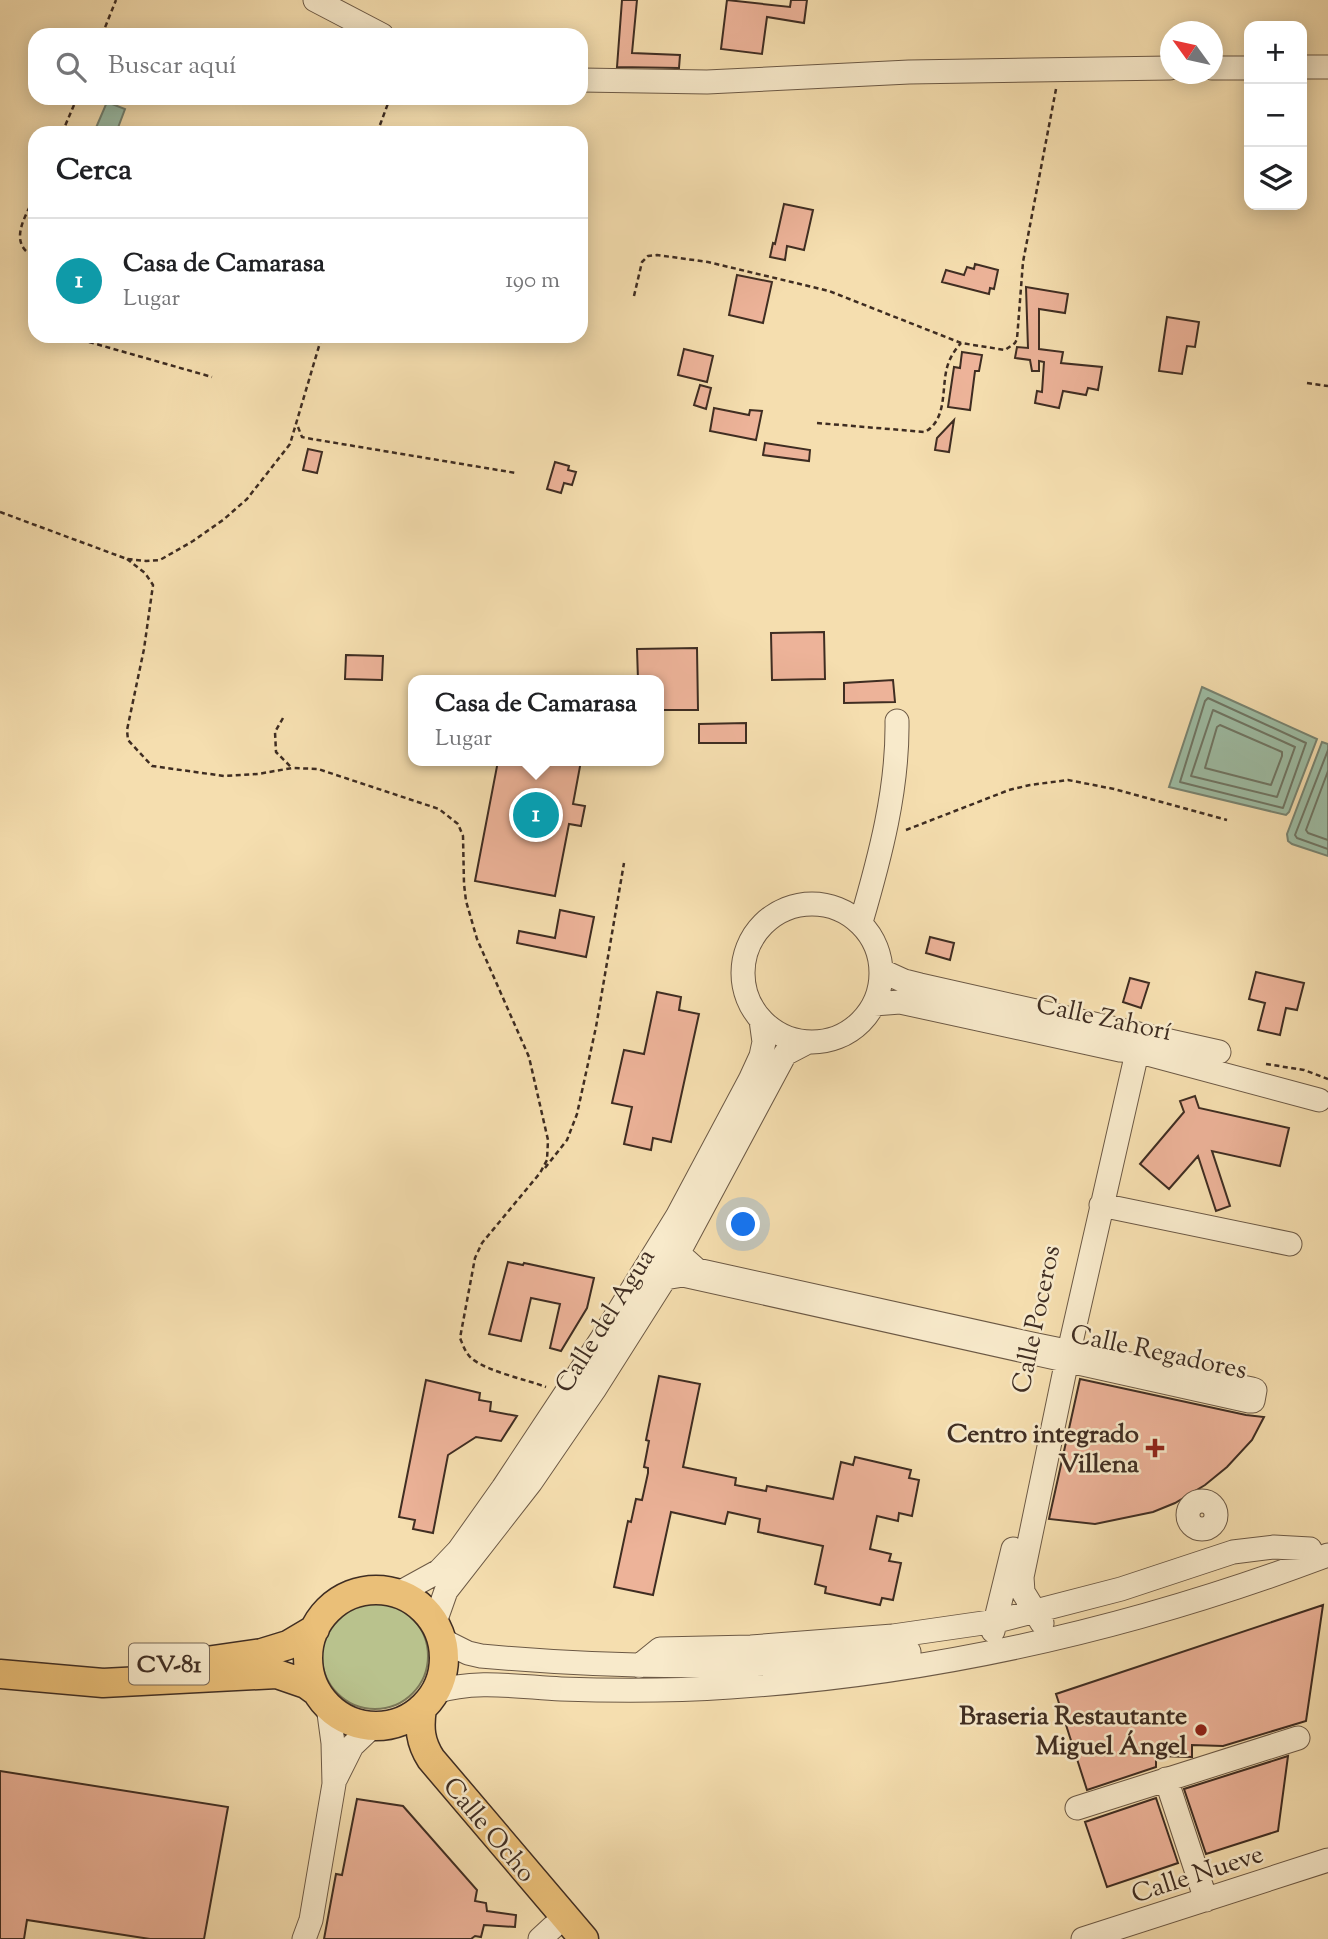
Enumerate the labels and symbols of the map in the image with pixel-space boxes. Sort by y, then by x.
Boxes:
north arrow [1160,21,1223,84]
pin: 1 [513,789,559,841]
street label: Calle Zahorí [1032,987,1175,1052]
your location [726,1207,760,1241]
street label: Calle del Agua [547,1242,665,1401]
street label: Calle Poceros [1004,1242,1071,1397]
street label: Calle Regadores [1067,1317,1250,1390]
place label: Centro integrado Villena [947,1417,1139,1484]
marker: Centro integrado Villena [1145,1438,1165,1458]
road number: CV-81 [129,1644,209,1684]
place label: Braseria Restautante Miguel Ángel [959,1699,1188,1766]
marker: Braseria Restautante Miguel Ángel [1193,1722,1209,1738]
street label: Calle Ocho [433,1770,543,1891]
street label: Calle Nueve [1127,1837,1269,1914]

